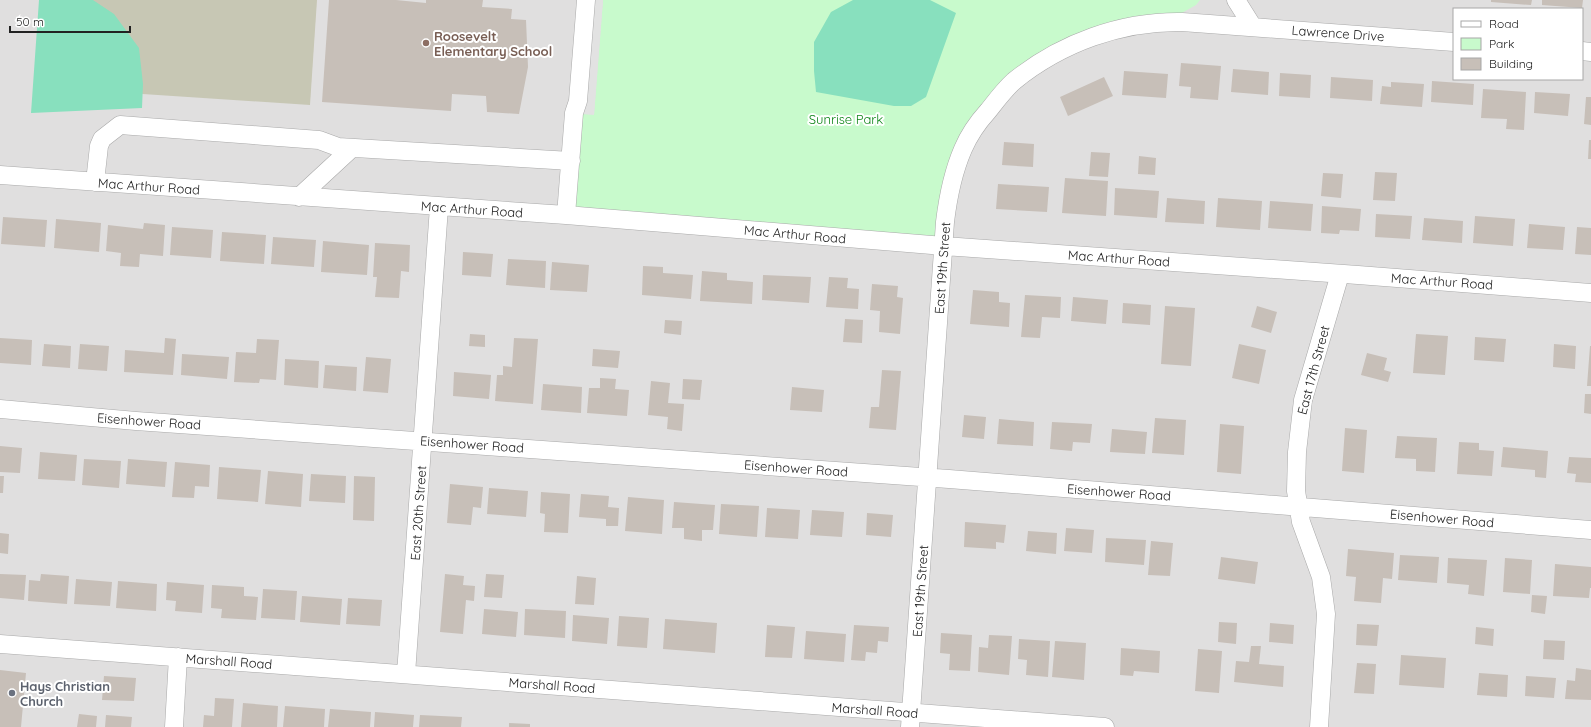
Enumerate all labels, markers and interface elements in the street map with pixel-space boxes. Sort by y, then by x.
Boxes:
scale bar [10,8,130,34]
legend [1453,8,1583,80]
text: 50 m [16,14,44,29]
text: Road [1489,16,1519,31]
street label: Lawrence Drive [1291,22,1385,44]
place label: Roosevelt Elementary School [434,28,552,59]
text: Park [1489,36,1514,51]
marker: Roosevelt Elementary School [421,38,431,48]
text: Building [1489,56,1533,71]
park label: Sunrise Park [809,111,883,127]
street label: Mac Arthur Road [97,174,201,198]
street label: Mac Arthur Road [420,197,524,221]
street label: East 19th Street [931,221,953,315]
street label: Mac Arthur Road [743,222,847,246]
street label: Mac Arthur Road [1067,246,1171,270]
street label: Mac Arthur Road [1390,269,1494,293]
street label: East 17th Street [1293,324,1333,416]
street label: Eisenhower Road [96,409,202,433]
street label: Eisenhower Road [419,432,525,456]
street label: Eisenhower Road [743,456,849,480]
street label: East 20th Street [407,465,429,561]
street label: Eisenhower Road [1066,480,1172,504]
street label: Eisenhower Road [1389,505,1495,531]
street label: East 19th Street [909,544,931,638]
street label: Marshall Road [185,650,273,672]
street label: Marshall Road [508,674,596,696]
place label: Hays Christian Church [20,678,110,709]
marker: Hays Christian Church [7,688,17,698]
street label: Marshall Road [831,699,919,721]

